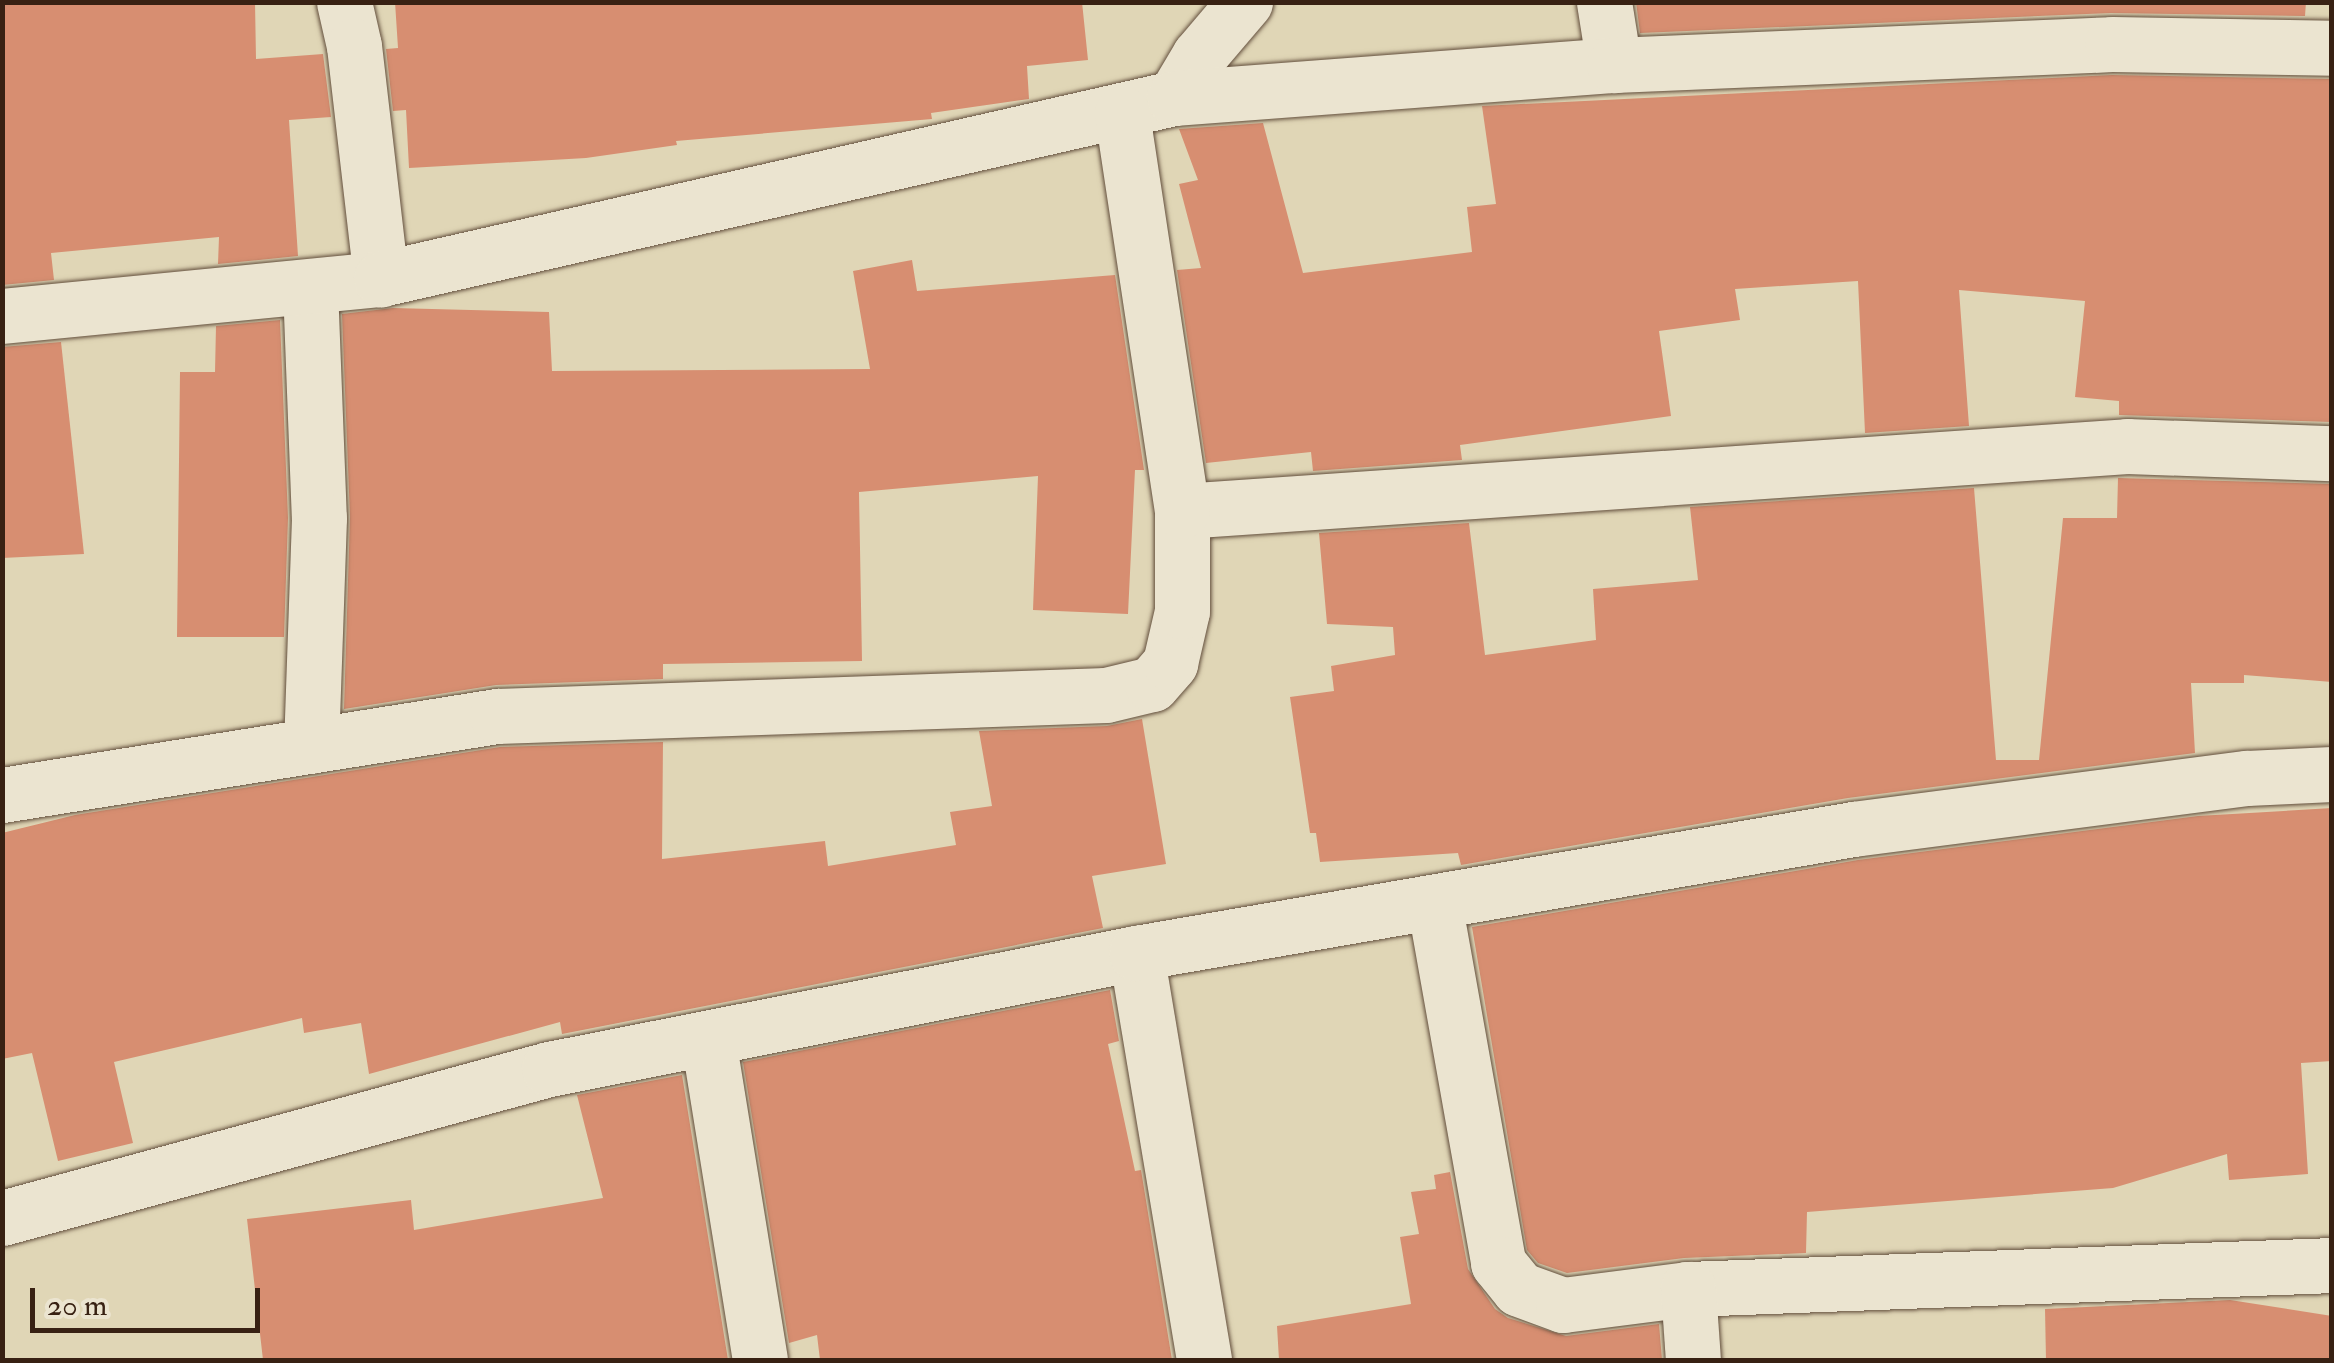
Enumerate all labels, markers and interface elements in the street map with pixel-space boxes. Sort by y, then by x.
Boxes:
scale bar [35,1268,265,1330]
text: 20 m [47,1287,107,1324]

